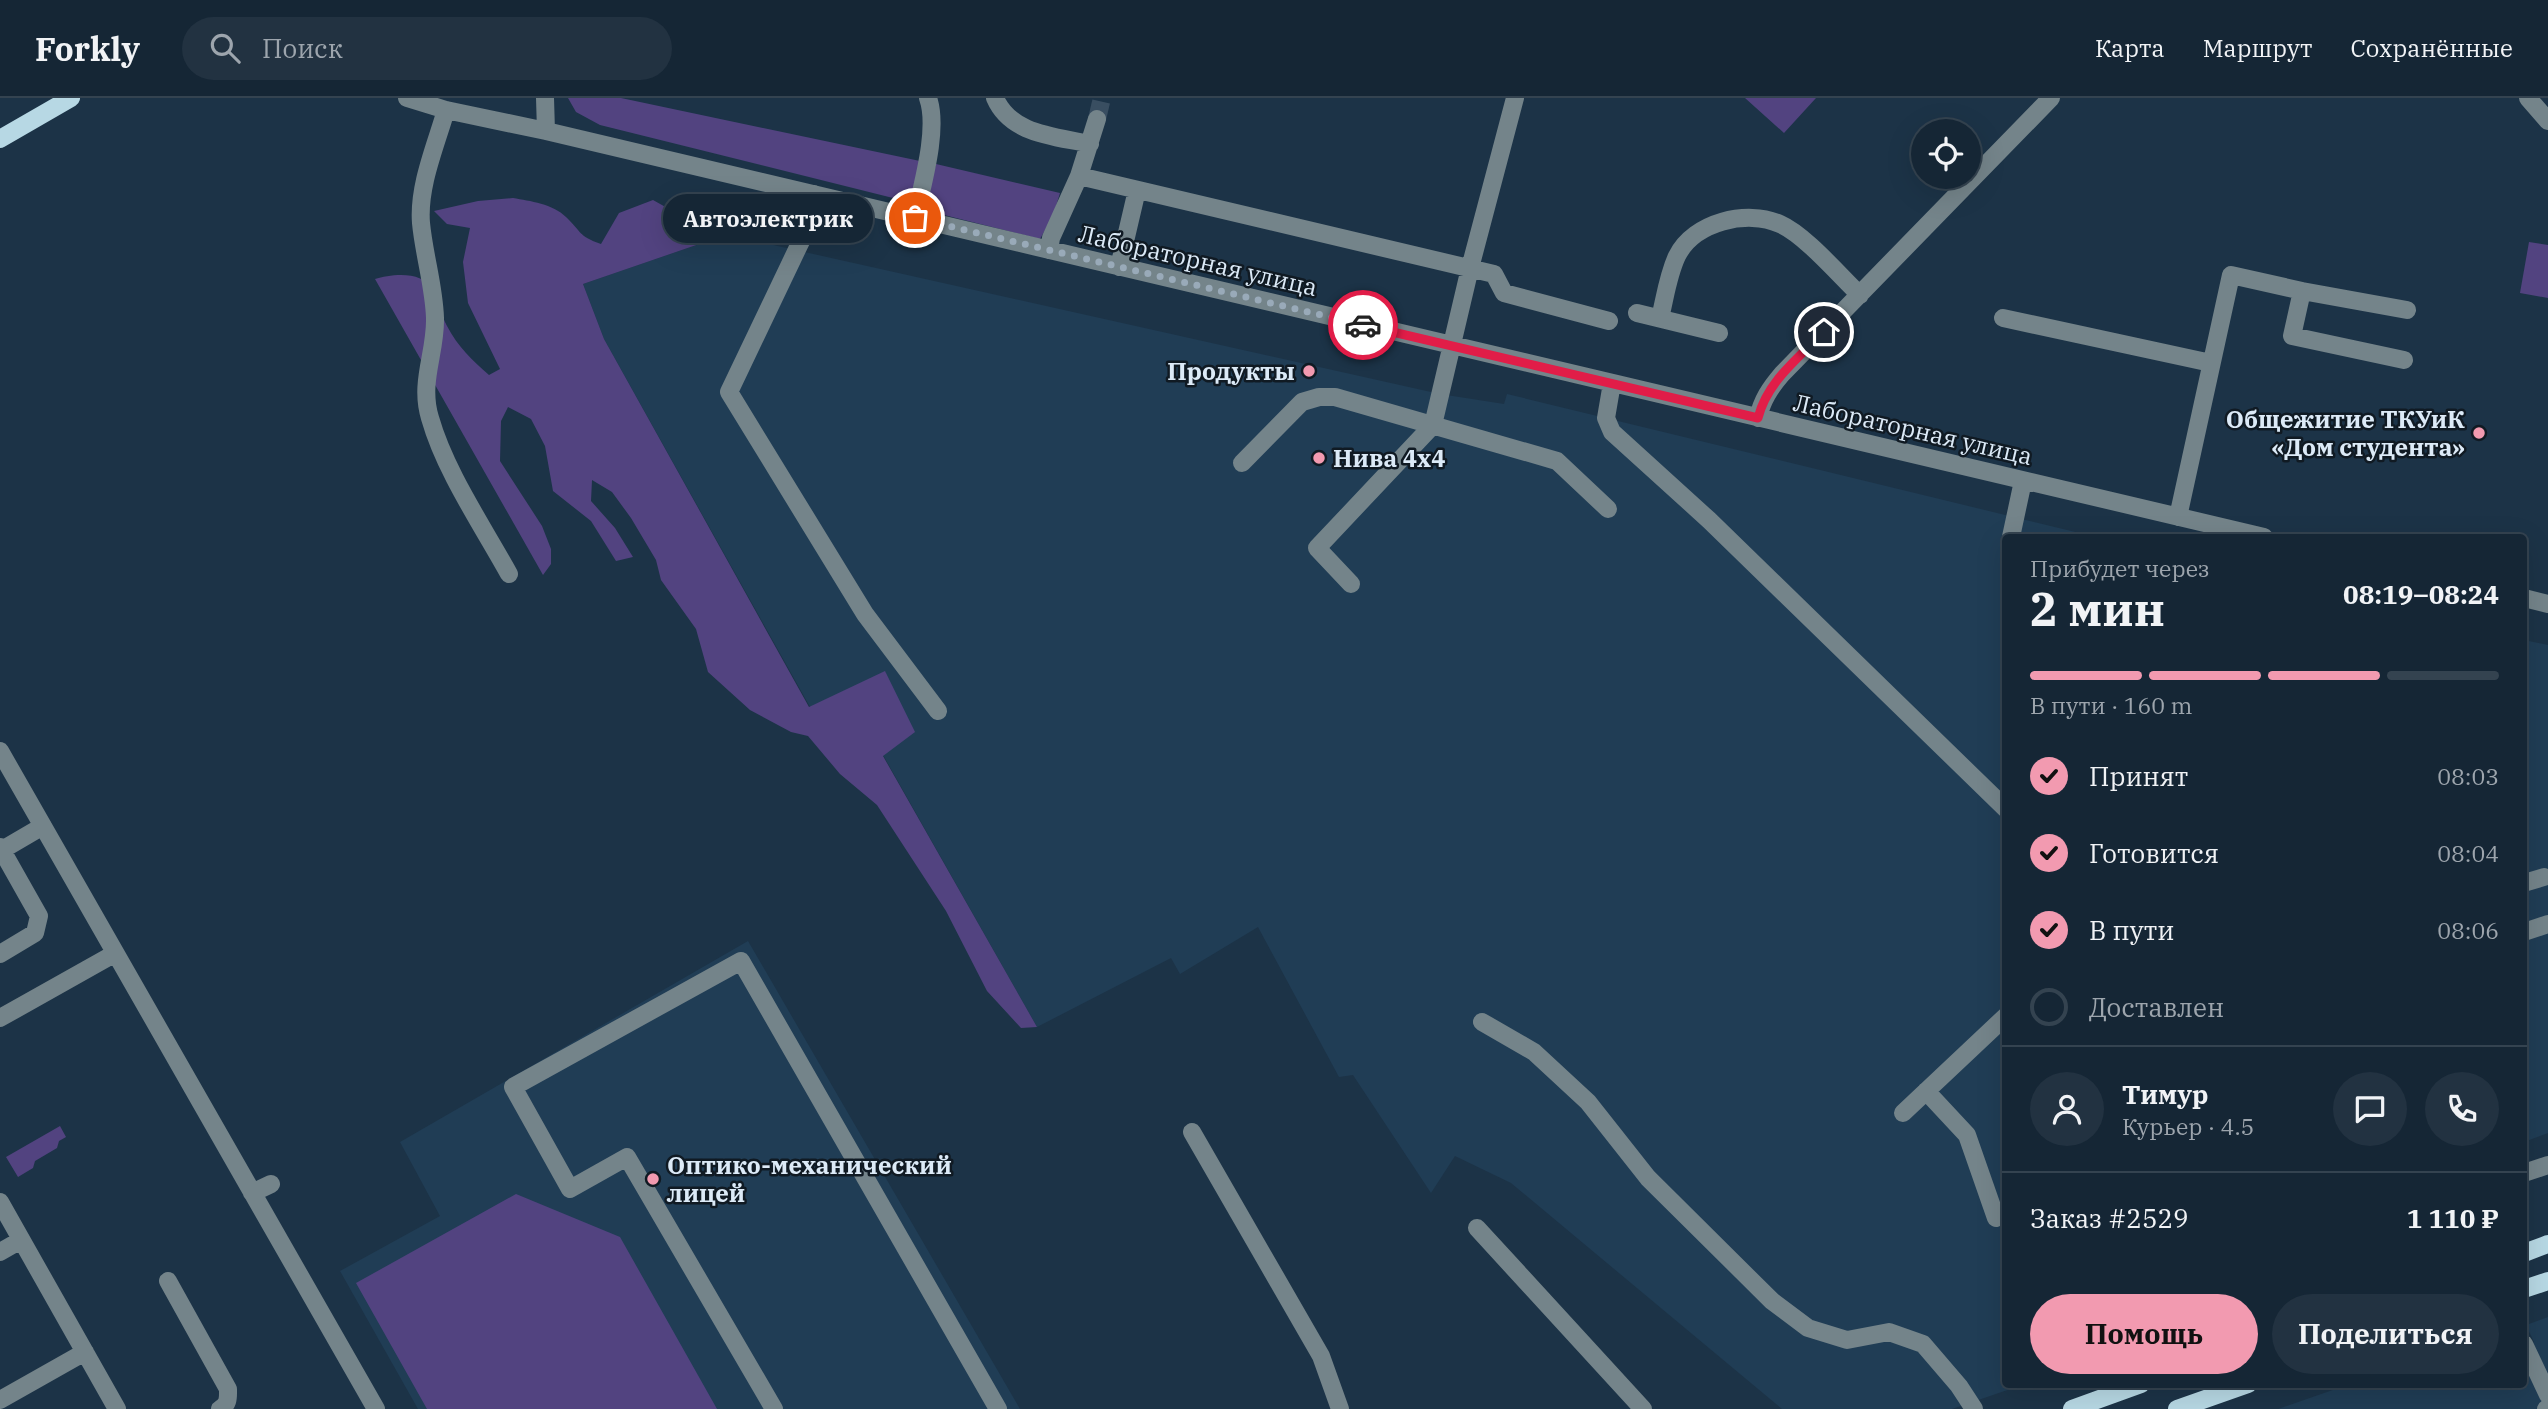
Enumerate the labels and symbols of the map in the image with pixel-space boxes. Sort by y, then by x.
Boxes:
pin [885,188,945,248]
callout: Автоэлектрик [663,194,873,242]
street label: Лабораторная улица [1075,217,1321,303]
courier [1328,290,1398,360]
pin [1794,302,1854,362]
place label: Продукты [1167,355,1295,387]
marker: Продукты [1301,363,1317,379]
street label: Лабораторная улица [1790,386,2036,472]
place label: Общежитие ТКУиК «Дом студента» [2226,403,2465,463]
marker: Общежитие ТКУиК «Дом студента» [2471,425,2487,441]
place label: Нива 4х4 [1333,442,1446,474]
marker: Нива 4х4 [1311,450,1327,466]
place label: Оптико-механический лицей [666,1149,952,1209]
marker: Оптико-механический лицей [645,1171,661,1187]

